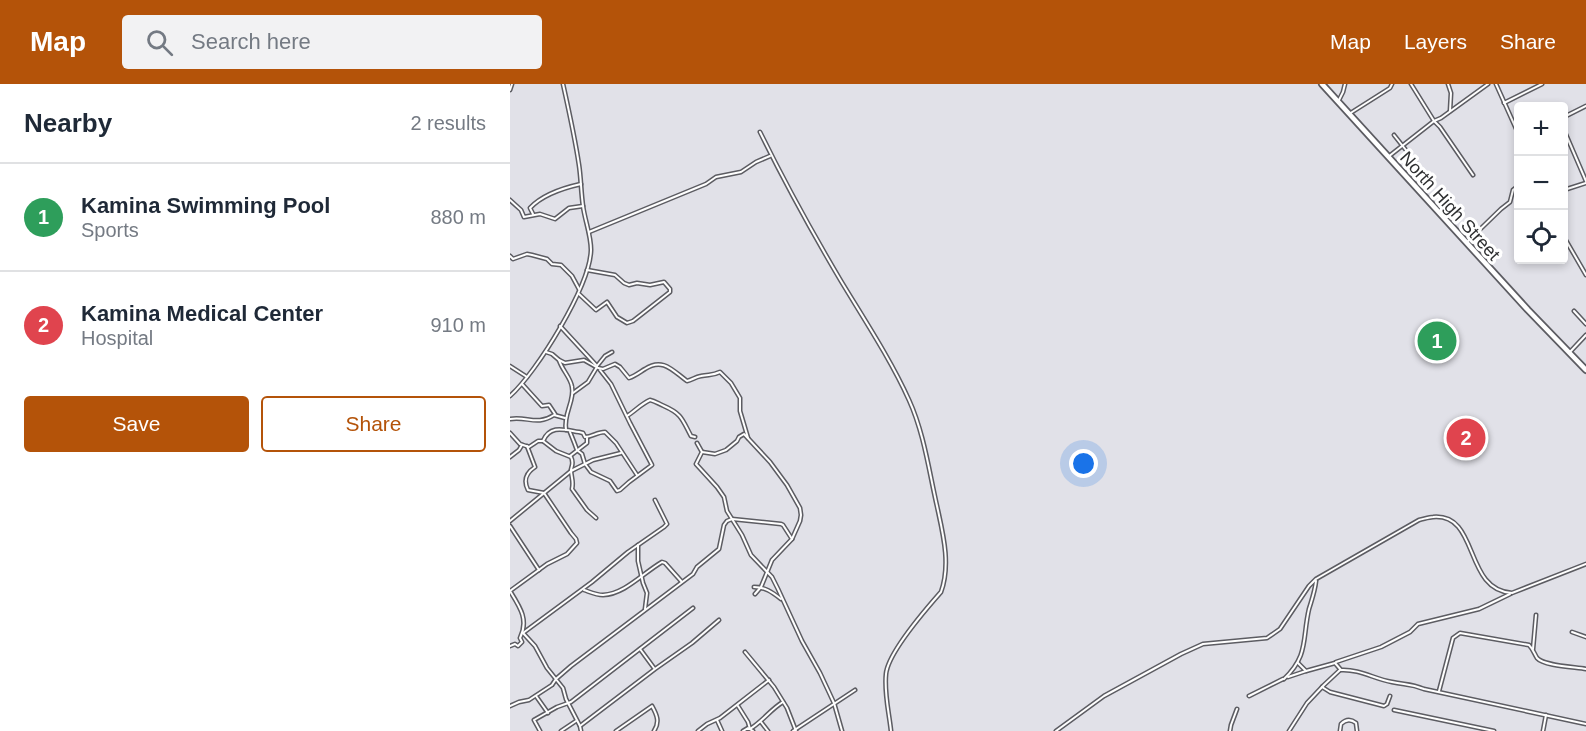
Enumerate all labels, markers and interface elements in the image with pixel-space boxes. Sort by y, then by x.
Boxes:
search box [122,15,542,69]
text: Map [30,26,86,57]
icon: search [143,26,176,59]
text: Search here [191,29,311,54]
text: Map [1330,30,1371,53]
text: Layers [1404,30,1467,53]
text: Share [1500,30,1556,53]
map controls [1514,102,1568,264]
button: + [1514,102,1568,156]
text: Nearby [24,108,112,138]
text: 2 results [410,112,486,134]
street label: North High Street [1396,148,1504,264]
button: − [1514,156,1568,210]
text: Kamina Swimming Pool [81,193,330,218]
text: 1 [38,206,49,228]
text: 880 m [430,206,486,228]
button: locate [1514,210,1568,264]
text: Sports [81,219,139,241]
text: Kamina Medical Center [81,301,323,326]
text: 2 [38,314,49,336]
text: 910 m [430,314,486,336]
pin: 1 [1418,318,1456,364]
text: Hospital [81,327,153,349]
button: Save [24,396,249,452]
button: Share [261,396,486,452]
pin: 2 [1446,416,1486,460]
your location [1069,449,1098,478]

